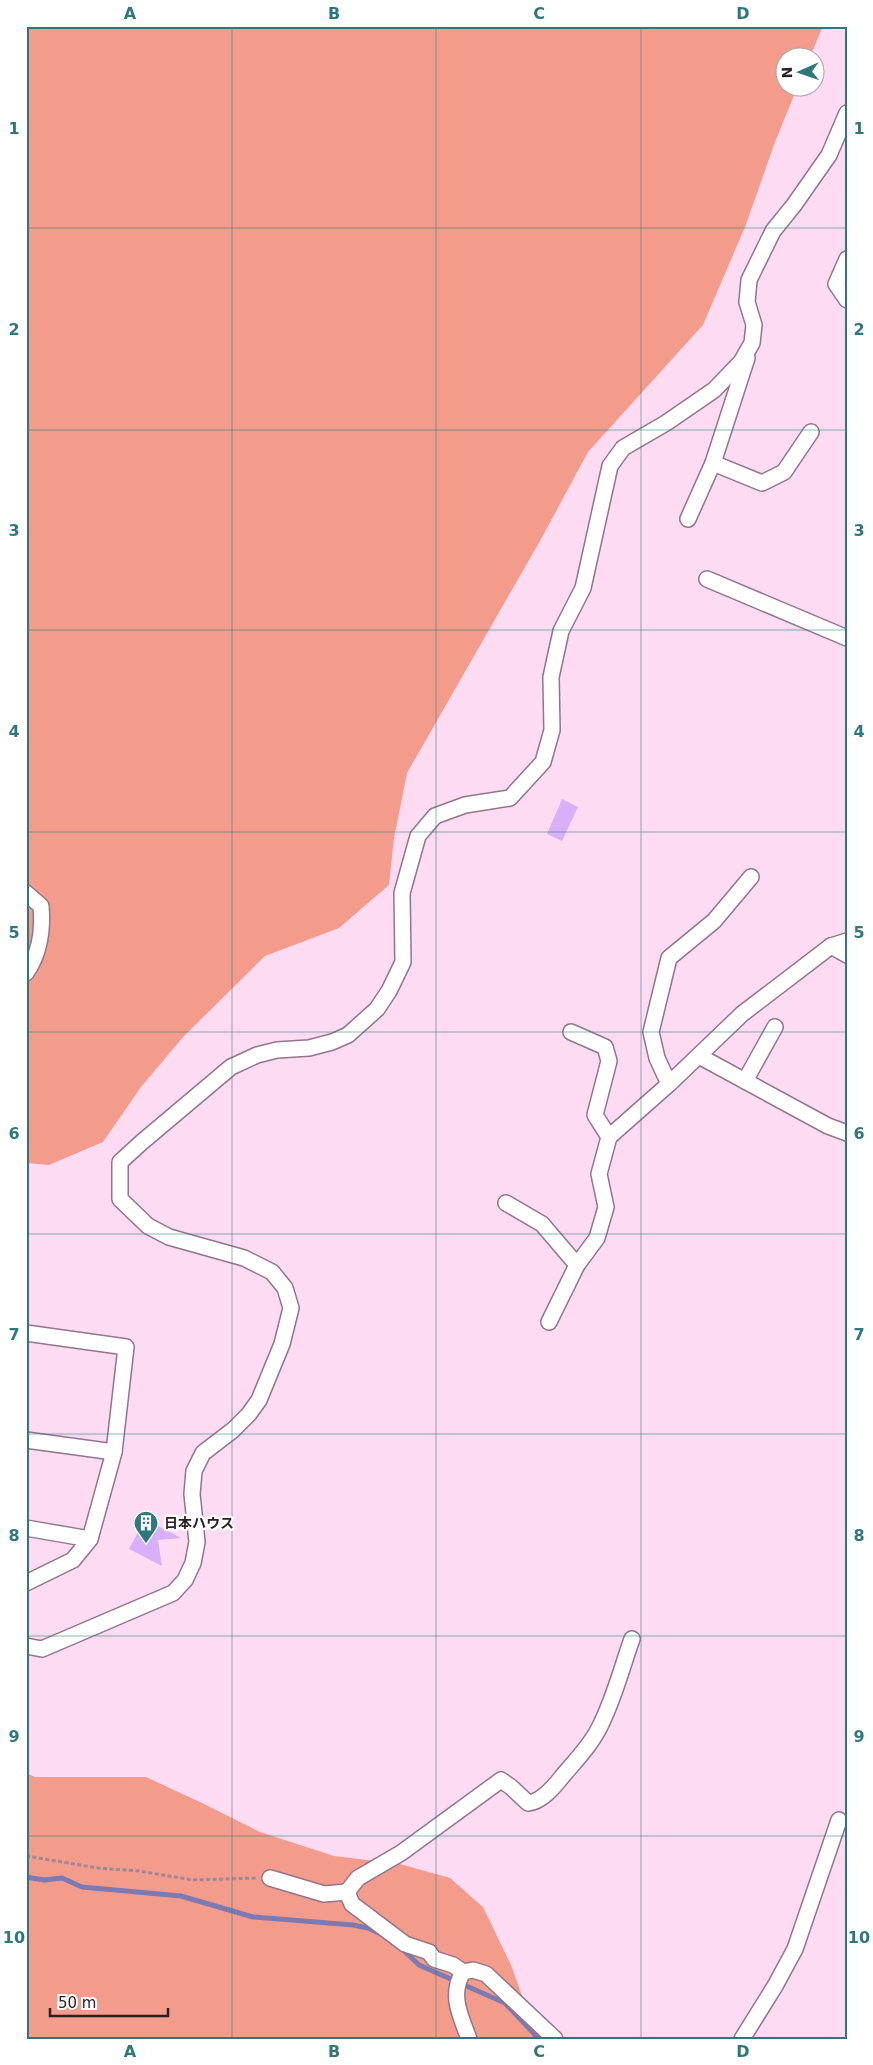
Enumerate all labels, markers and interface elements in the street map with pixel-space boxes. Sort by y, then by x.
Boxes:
text: A [124,4,137,23]
text: B [328,4,340,23]
text: C [533,4,545,23]
text: D [736,4,750,23]
north arrow [776,48,826,98]
text: N [779,66,795,79]
text: 1 [8,119,20,138]
text: 1 [853,119,865,138]
text: 2 [8,320,20,339]
text: 2 [853,320,865,339]
text: 3 [8,521,20,540]
text: 3 [853,521,865,540]
text: 4 [8,722,20,741]
text: 4 [853,722,865,741]
text: 5 [8,923,20,942]
text: 5 [853,923,865,942]
text: 6 [8,1124,20,1143]
text: 6 [853,1124,865,1143]
text: 7 [8,1325,20,1344]
text: 7 [853,1325,865,1344]
building icon: 日本ハウス [133,1510,159,1544]
place label: 日本ハウス [164,1515,234,1531]
text: 8 [8,1526,20,1545]
text: 8 [853,1526,865,1545]
text: 9 [8,1727,20,1746]
text: 9 [853,1727,865,1746]
text: 10 [3,1928,25,1947]
text: 10 [848,1928,870,1947]
scale bar [50,1985,168,2017]
text: 50 m [58,1994,96,2012]
text: A [124,2042,137,2061]
text: B [328,2042,340,2061]
text: C [533,2042,545,2061]
text: D [736,2042,750,2061]

